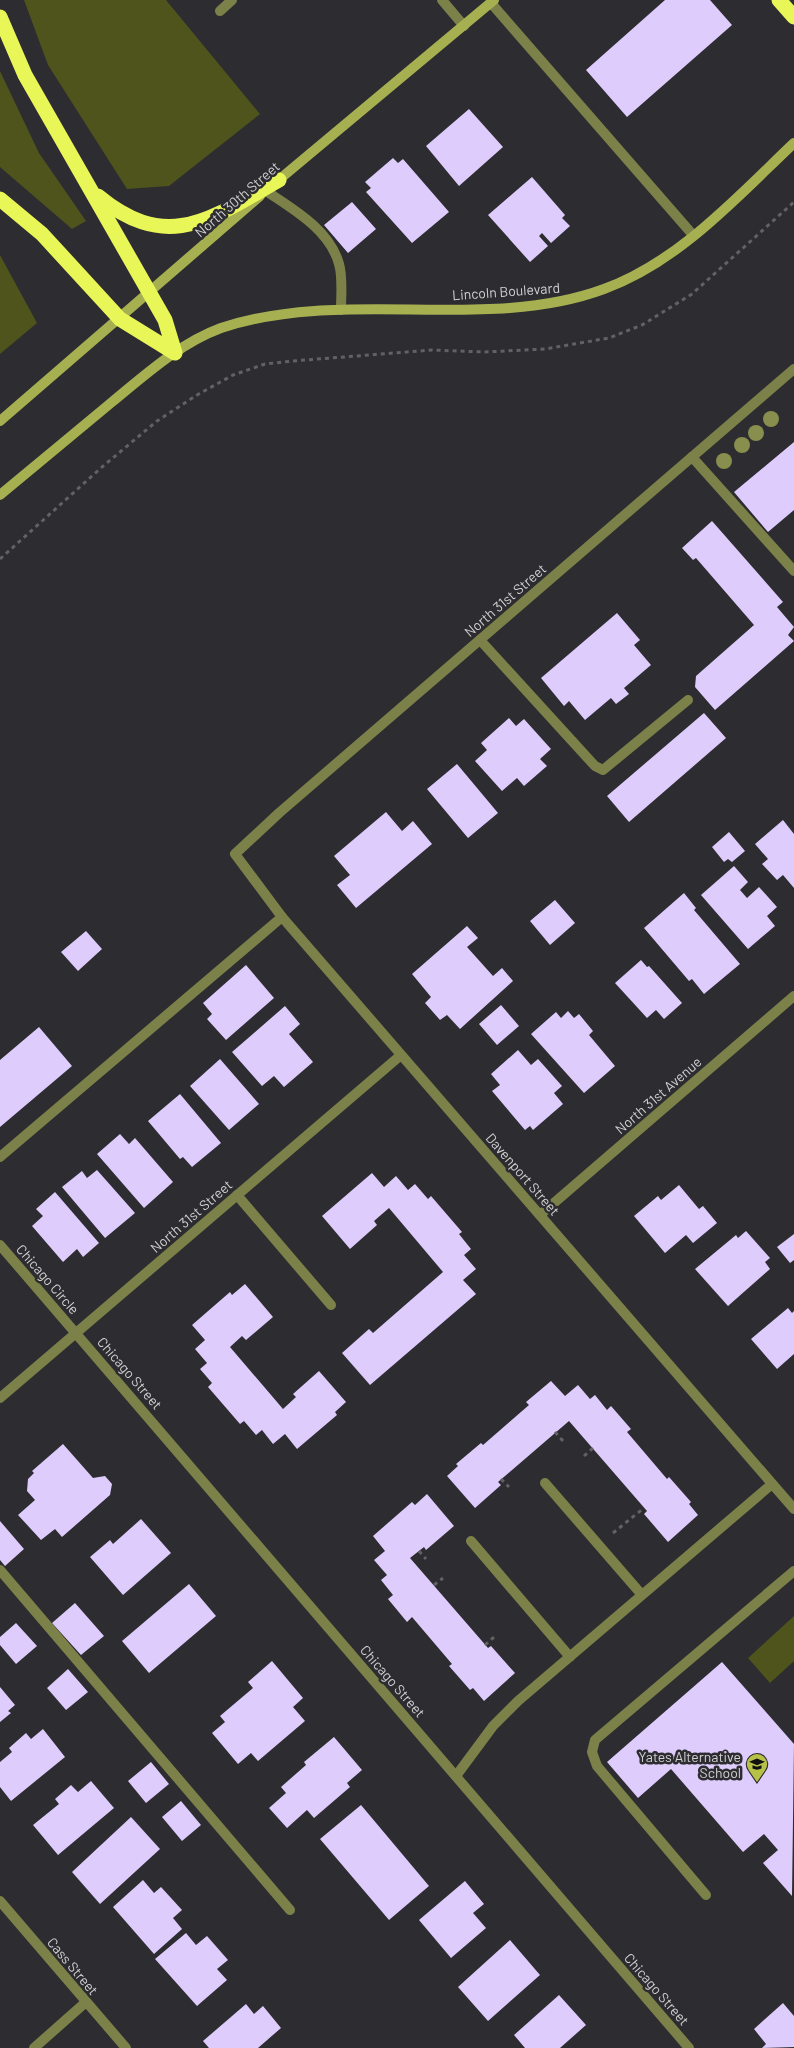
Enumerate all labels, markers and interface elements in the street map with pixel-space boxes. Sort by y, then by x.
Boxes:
street label: North 30th Street [191,158,283,240]
street label: Lincoln Boulevard [451,279,561,303]
street label: North 31st Street [461,560,549,640]
street label: North 31st Avenue [611,1053,705,1137]
street label: Davenport Street [483,1129,563,1219]
street label: North 31st Street [147,1176,235,1256]
street label: Chicago Circle [13,1241,83,1317]
street label: Chicago Street [94,1333,166,1413]
street label: Chicago Street [357,1641,429,1721]
place label: Yates Alternative School [638,1748,741,1781]
school or university icon: Yates Alternative School [745,1752,769,1783]
street label: Cass Street [44,1934,102,1998]
street label: Chicago Street [621,1949,693,2029]

